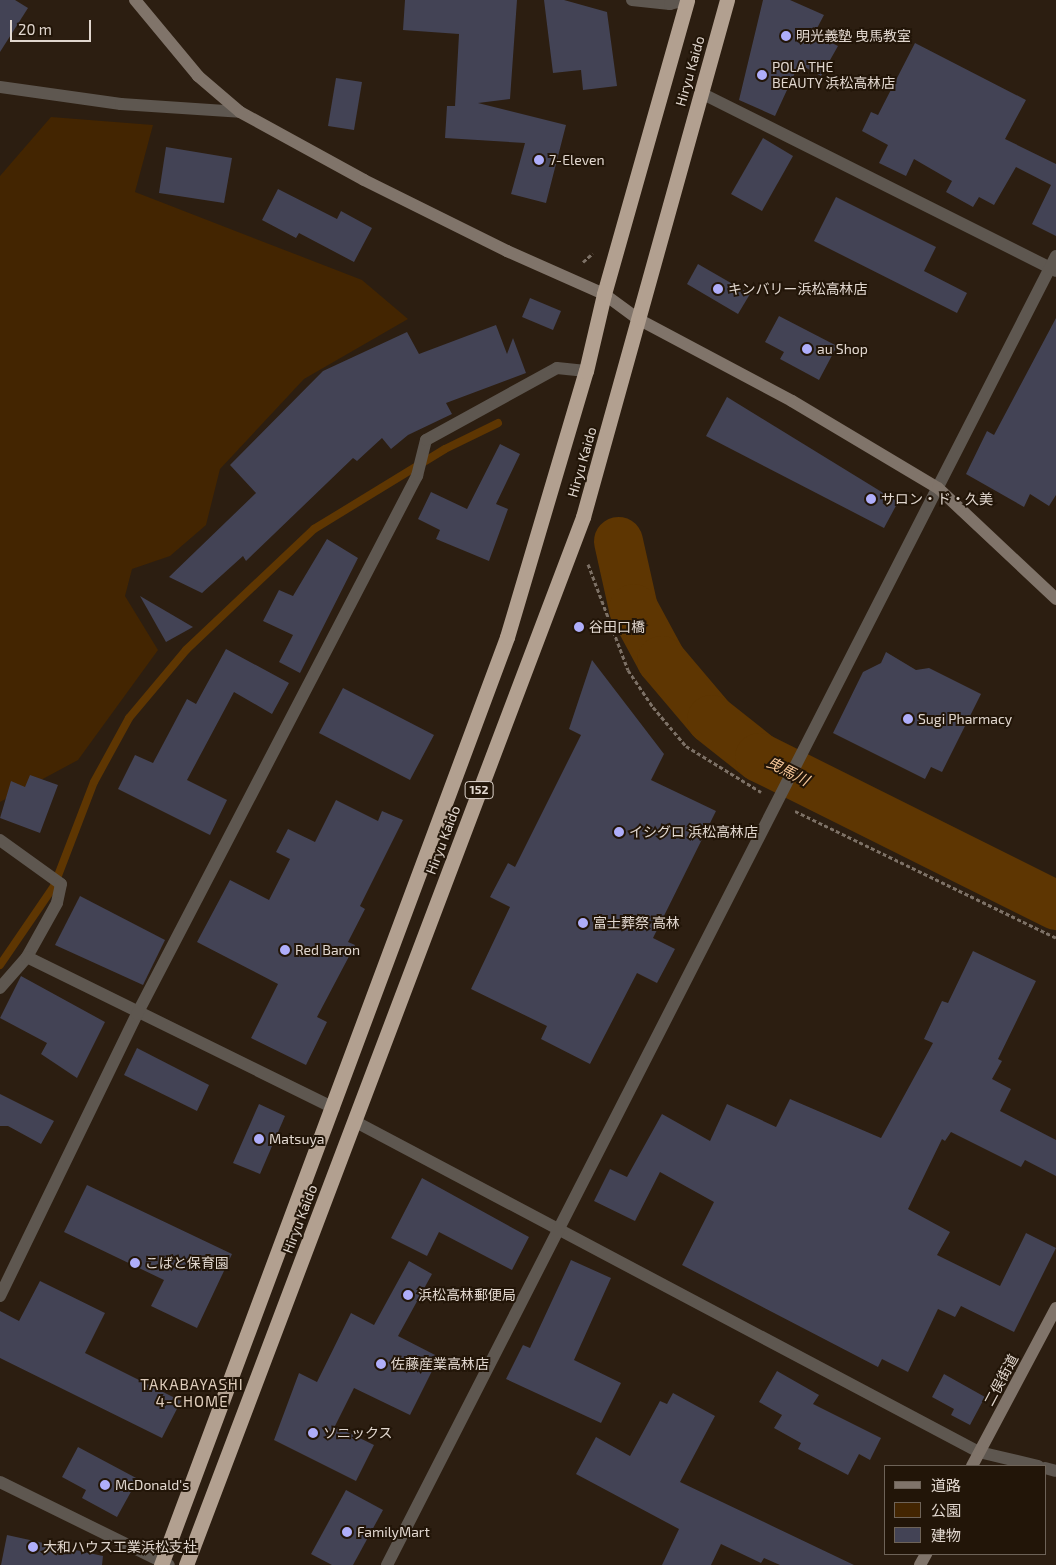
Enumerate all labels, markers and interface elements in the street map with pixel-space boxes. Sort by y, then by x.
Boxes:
scale bar [12,10,94,42]
text: 20 m [18,20,52,38]
place label: 明光義塾 曳馬教室 [796,28,911,44]
marker: 明光義塾 曳馬教室 [780,30,792,42]
street label: Hiryu Kaido [672,34,708,108]
place label: POLA THE BEAUTY 浜松高林店 [772,59,896,92]
marker: POLA THE BEAUTY 浜松高林店 [756,69,768,81]
place label: 7-Eleven [549,152,605,168]
marker: 7-Eleven [533,154,545,166]
place label: キンバリー浜松高林店 [728,281,868,297]
marker: キンバリー浜松高林店 [712,283,724,295]
place label: au Shop [817,341,868,357]
marker: au Shop [801,343,813,355]
street label: Hiryu Kaido [564,425,600,499]
place label: サロン・ド・久美 [881,491,993,507]
marker: サロン・ド・久美 [865,493,877,505]
place label: 谷田口橋 [589,619,645,635]
marker: 谷田口橋 [573,621,585,633]
place label: Sugi Pharmacy [918,711,1012,727]
marker: Sugi Pharmacy [902,713,914,725]
water label: 曳馬川 [764,753,812,789]
road number: 152 [464,780,494,800]
street label: Hiryu Kaido [422,803,464,877]
place label: イシグロ 浜松高林店 [629,824,758,840]
marker: イシグロ 浜松高林店 [613,826,625,838]
place label: 富士葬祭 高林 [593,915,680,931]
marker: 富士葬祭 高林 [577,917,589,929]
place label: Red Baron [295,942,360,958]
marker: Red Baron [279,944,291,956]
place label: Matsuya [269,1131,324,1147]
marker: Matsuya [253,1133,265,1145]
street label: Hiryu Kaido [279,1182,321,1256]
place label: こばと保育園 [145,1255,229,1271]
marker: こばと保育園 [129,1257,141,1269]
place label: 浜松高林郵便局 [418,1287,516,1303]
marker: 浜松高林郵便局 [402,1289,414,1301]
street label: 二俣街道 [980,1351,1022,1409]
place label: 佐藤産業高林店 [391,1356,489,1372]
marker: 佐藤産業高林店 [375,1358,387,1370]
district label: TAKABAYASHI 4-CHOME [139,1375,245,1410]
place label: ソニックス [323,1425,393,1441]
marker: ソニックス [307,1427,319,1439]
legend [884,1465,1046,1555]
text: 道路 [931,1476,961,1494]
place label: McDonald's [115,1477,189,1493]
marker: McDonald's [99,1479,111,1491]
text: 公園 [931,1501,961,1519]
place label: FamilyMart [357,1524,430,1540]
marker: FamilyMart [341,1526,353,1538]
text: 建物 [931,1526,961,1544]
place label: 大和ハウス工業浜松支社 [43,1539,197,1555]
marker: 大和ハウス工業浜松支社 [27,1541,39,1553]

